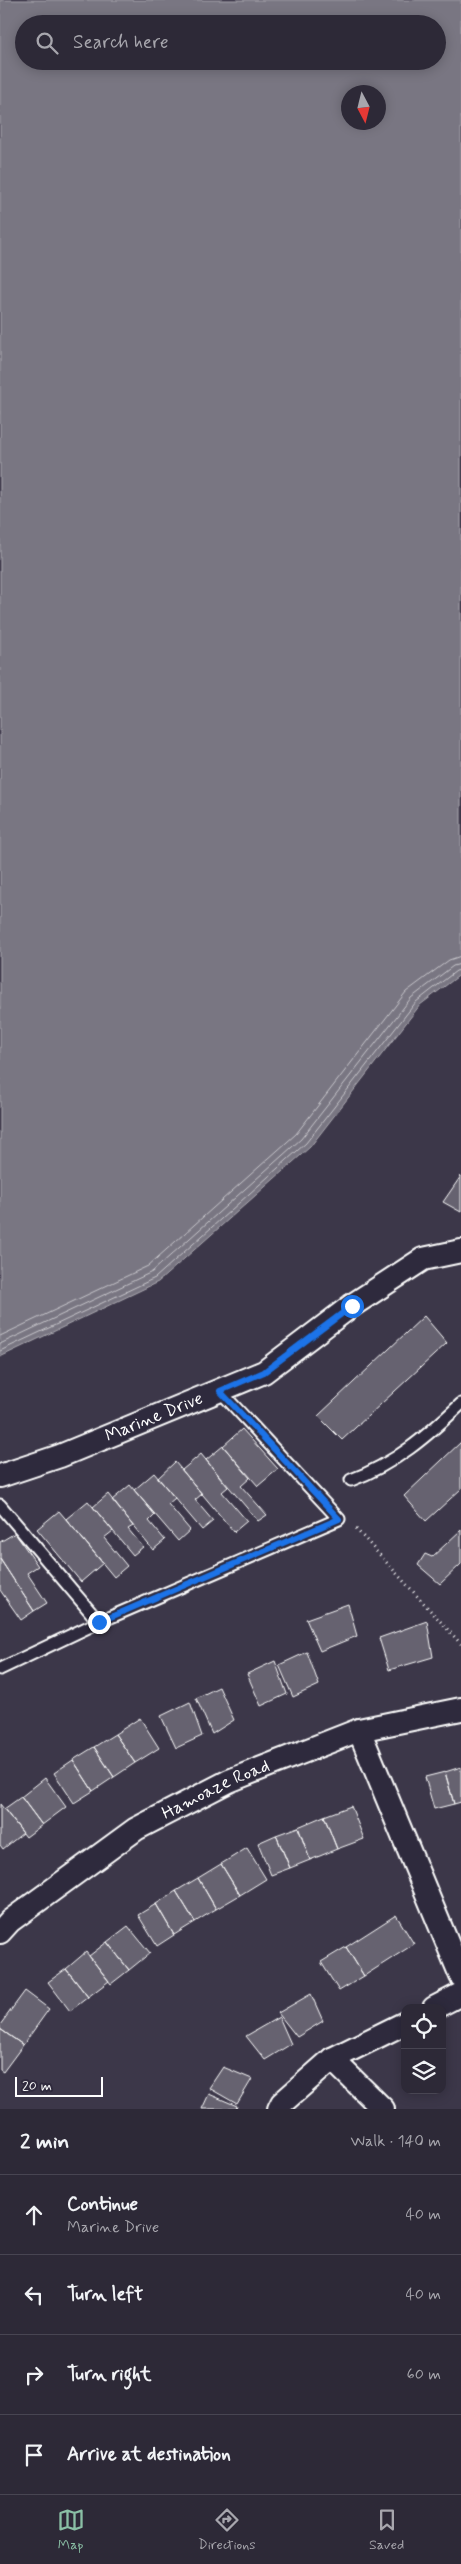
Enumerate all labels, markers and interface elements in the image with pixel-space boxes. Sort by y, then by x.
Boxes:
search box [15,15,446,70]
icon: search [33,29,61,57]
text: Search here [73,30,169,55]
north arrow [341,85,386,130]
route start [341,1295,364,1318]
street label: Marine Drive [102,1386,207,1448]
route end [88,1611,111,1634]
street label: Hamoaze Road [158,1754,273,1826]
map controls [401,2004,446,2094]
button: locate [401,2004,446,2049]
button: layers [401,2049,446,2094]
scale bar [15,2074,102,2097]
text: 20 m [22,2077,52,2095]
text: 2 min [20,2128,69,2156]
text: Walk · 140 m [351,2131,441,2152]
text: Continue [67,2192,138,2217]
icon: ahead [20,2201,48,2229]
text: 40 m [405,2204,441,2225]
text: Marine Drive [67,2217,159,2238]
icon: left [20,2281,48,2309]
text: Turn left [67,2282,143,2307]
text: 40 m [405,2284,441,2305]
icon: right [20,2361,48,2389]
text: Turn right [67,2362,151,2387]
text: 60 m [407,2364,441,2385]
icon: arrive [20,2441,48,2469]
text: Arrive at destination [67,2442,231,2467]
tab: Map [57,2506,85,2554]
tab: Directions [198,2506,256,2554]
tab: Saved [369,2506,404,2554]

